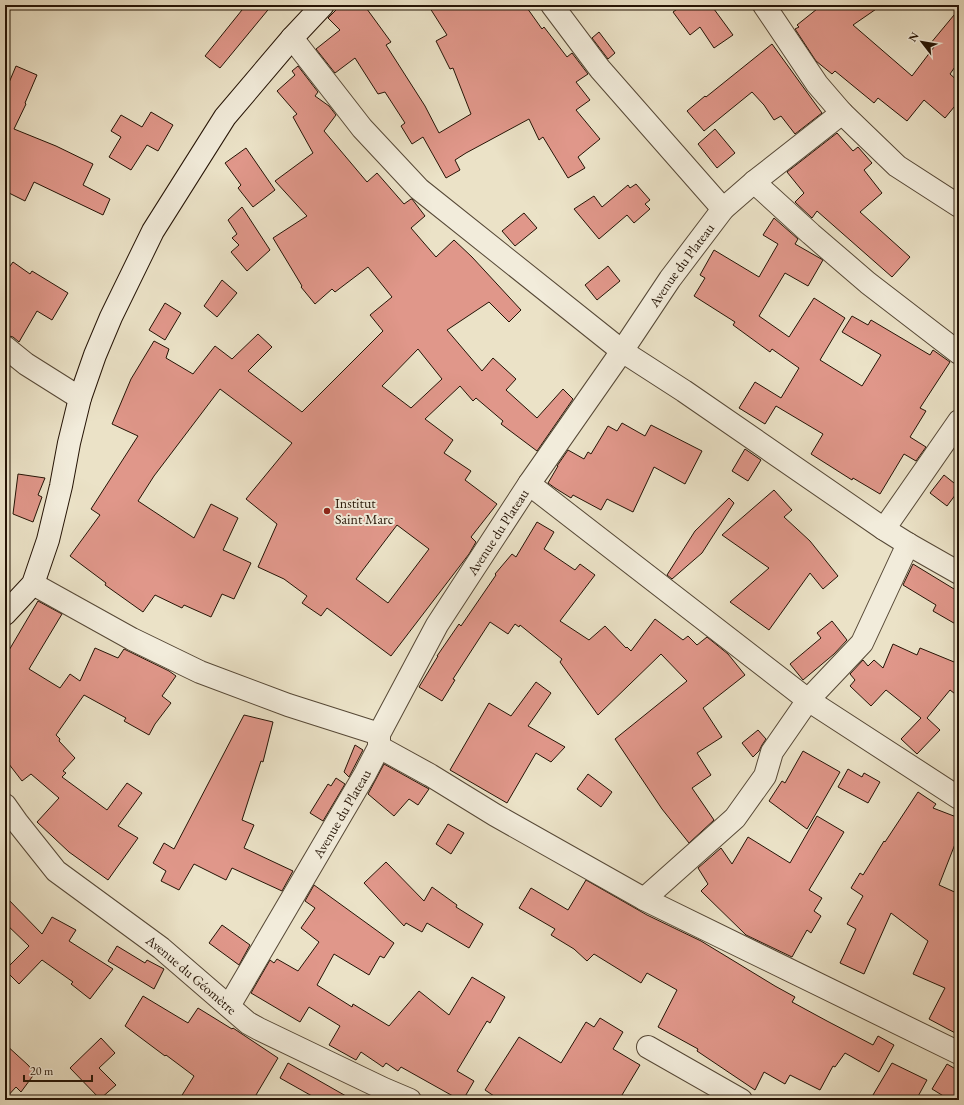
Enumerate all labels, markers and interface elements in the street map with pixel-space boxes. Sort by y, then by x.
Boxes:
north arrow [902,22,942,62]
text: N [905,29,922,44]
street label: Avenue du Plateau [644,219,719,311]
street label: Avenue du Plateau [462,485,533,579]
place label: Institut Saint Marc [335,494,394,528]
marker: Institut Saint Marc [322,506,332,516]
street label: Avenue du Plateau [308,766,375,862]
street label: Avenue du Géomètre [142,930,241,1019]
scale bar [24,1057,92,1083]
text: 20 m [30,1063,54,1079]

